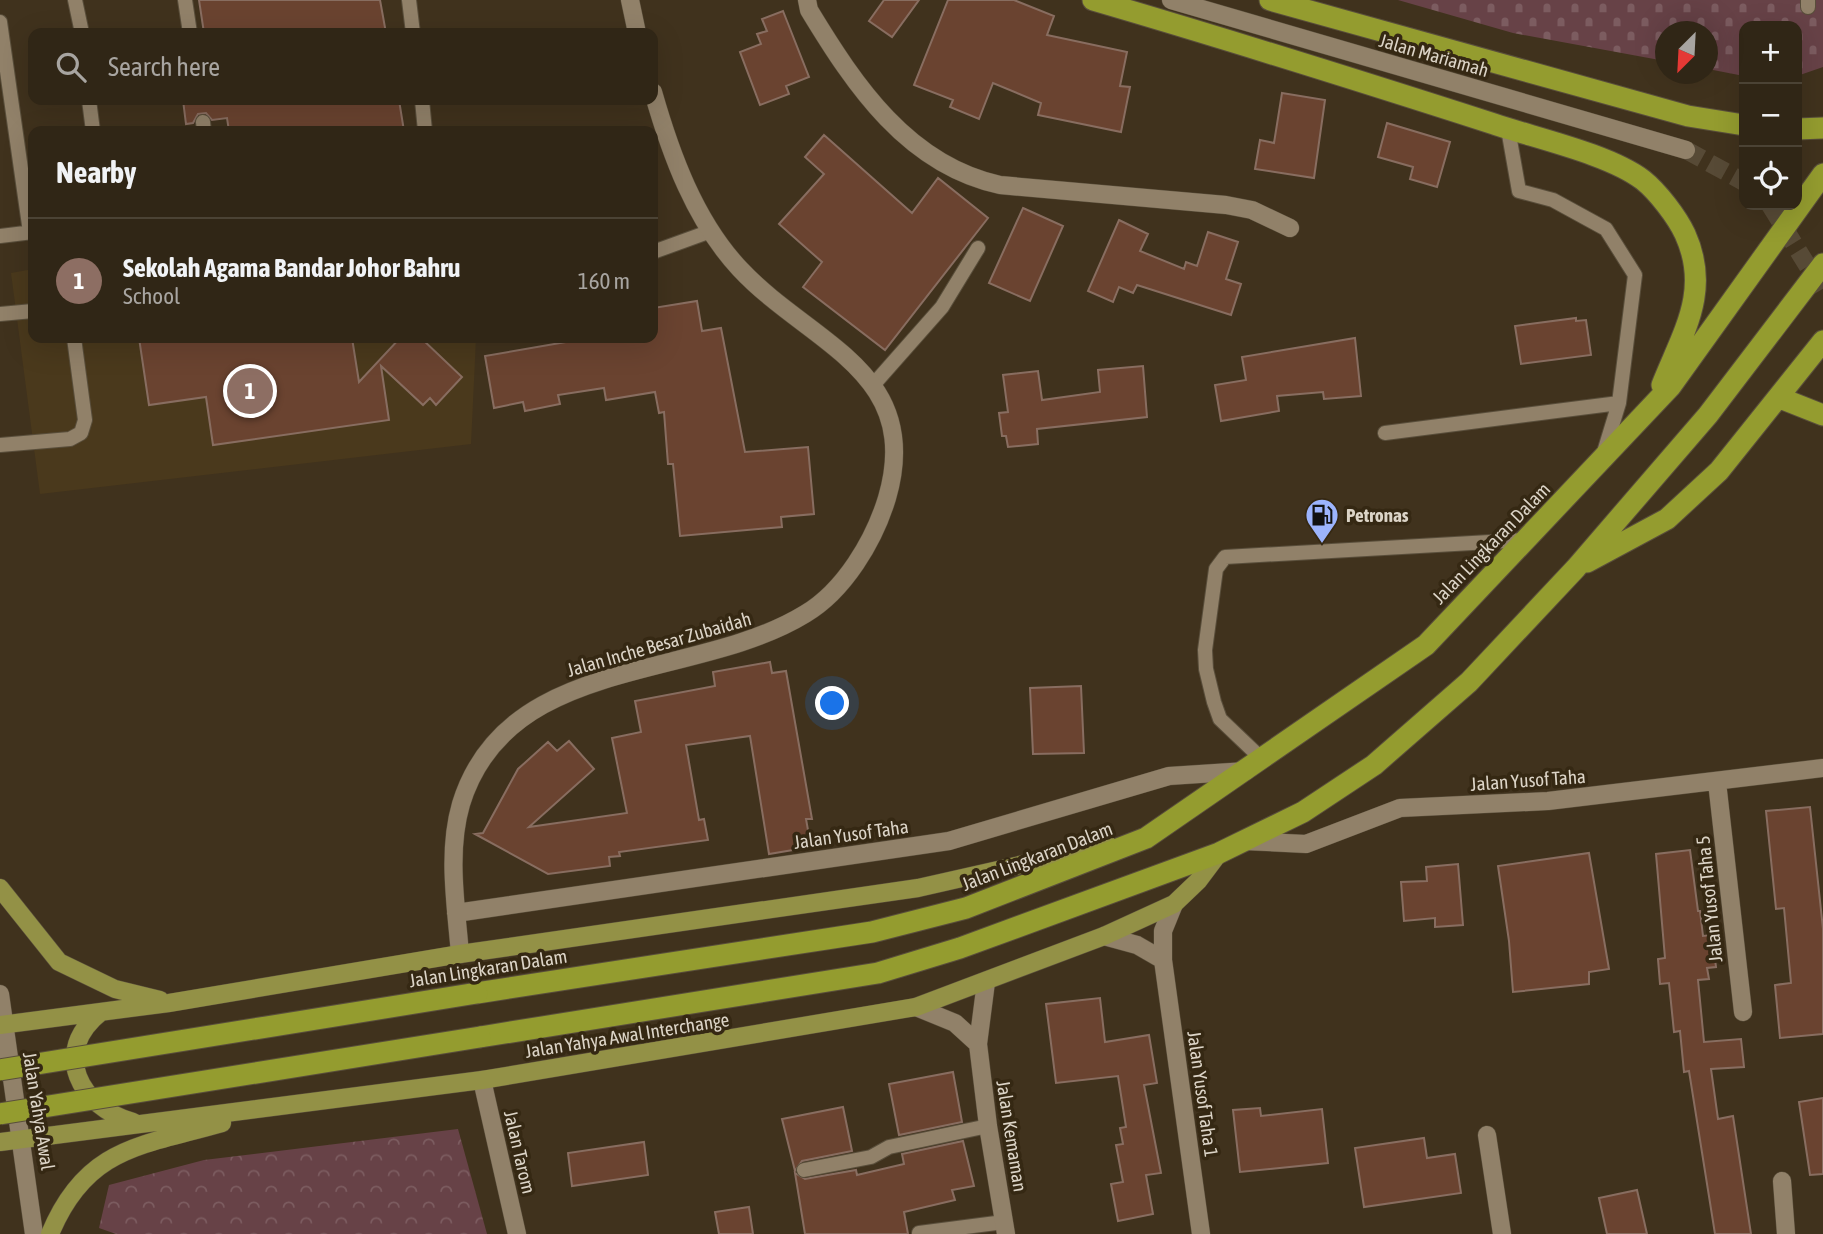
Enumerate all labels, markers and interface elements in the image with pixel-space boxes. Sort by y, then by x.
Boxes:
north arrow [1655,21,1718,84]
map controls [1739,21,1802,210]
button: + [1739,21,1802,84]
search box [28,28,658,105]
street label: Jalan Mariamah [1377,29,1491,81]
icon: search [52,48,90,86]
text: Search here [108,52,220,82]
button: − [1739,84,1802,147]
button: locate [1739,147,1802,210]
text: Nearby [56,155,136,189]
text: Sekolah Agama Bandar Johor Bahru [123,253,460,283]
text: 1 [74,268,84,294]
text: 160 m [578,268,630,294]
text: School [123,283,180,309]
pin: 1 [227,365,273,417]
street label: Jalan Lingkaran Dalam [1428,478,1554,608]
fuel station icon: Petronas [1303,496,1341,545]
place label: Petronas [1346,504,1409,526]
street label: Jalan Inche Besar Zubaidah [564,607,754,681]
your location [815,686,849,720]
street label: Jalan Yusof Taha [1470,765,1586,795]
street label: Jalan Yusof Taha [792,815,910,853]
street label: Jalan Lingkaran Dalam [958,817,1116,895]
street label: Jalan Yusof Taha 5 [1691,835,1727,963]
street label: Jalan Lingkaran Dalam [407,945,569,991]
street label: Jalan Yahya Awal Interchange [523,1008,731,1062]
street label: Jalan Yusof Taha 1 [1183,1030,1223,1158]
street label: Jalan Yahya Awal [19,1050,59,1172]
street label: Jalan Kemaman [992,1079,1032,1193]
street label: Jalan Tarom [500,1108,540,1196]

